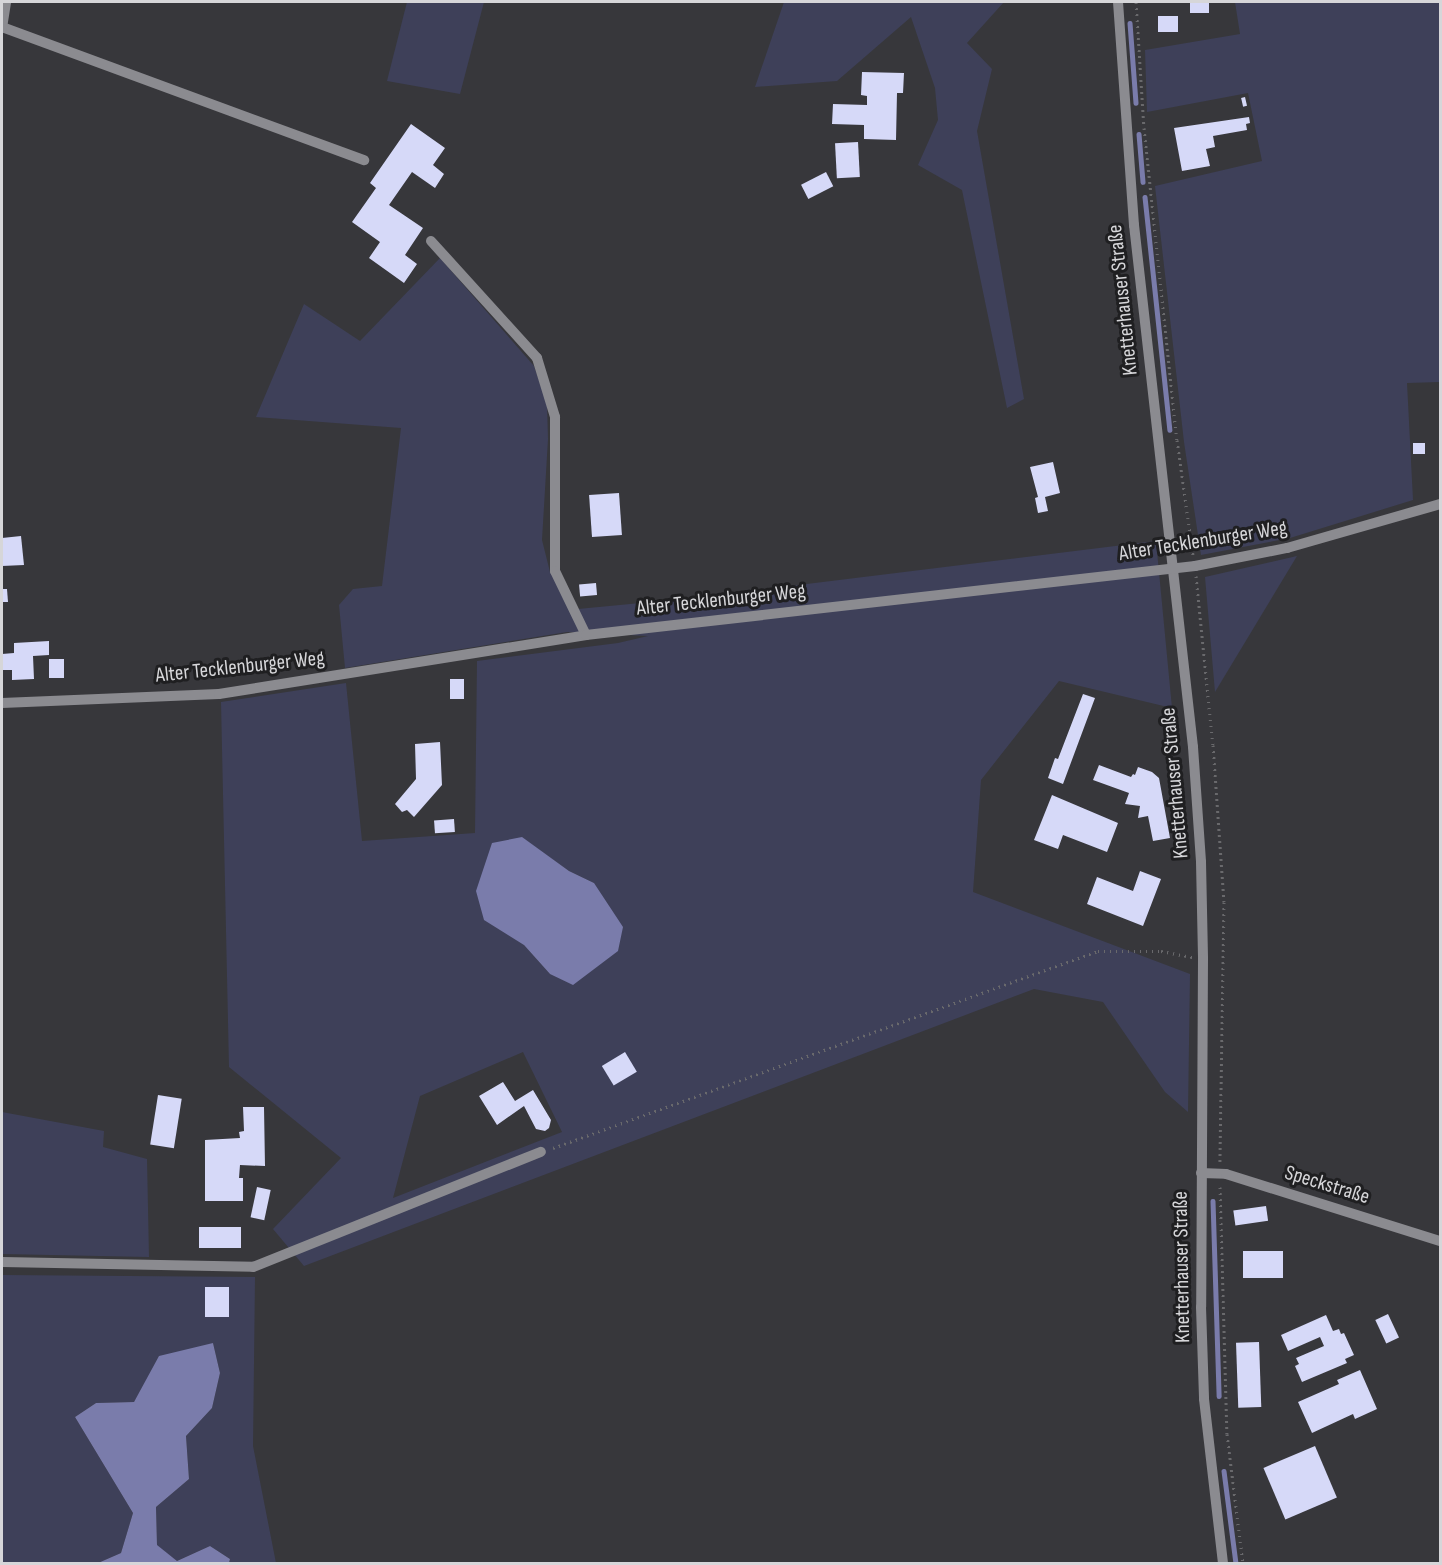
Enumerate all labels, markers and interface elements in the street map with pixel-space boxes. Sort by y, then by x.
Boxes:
street label: Knetterhauser Straße [1103,223,1143,377]
street label: Alter Tecklenburger Weg [1117,515,1289,567]
street label: Alter Tecklenburger Weg [635,579,807,621]
street label: Alter Tecklenburger Weg [154,646,326,688]
street label: Knetterhauser Straße [1156,706,1194,860]
street label: Speckstraße [1282,1160,1372,1210]
street label: Knetterhauser Straße [1168,1191,1196,1343]

